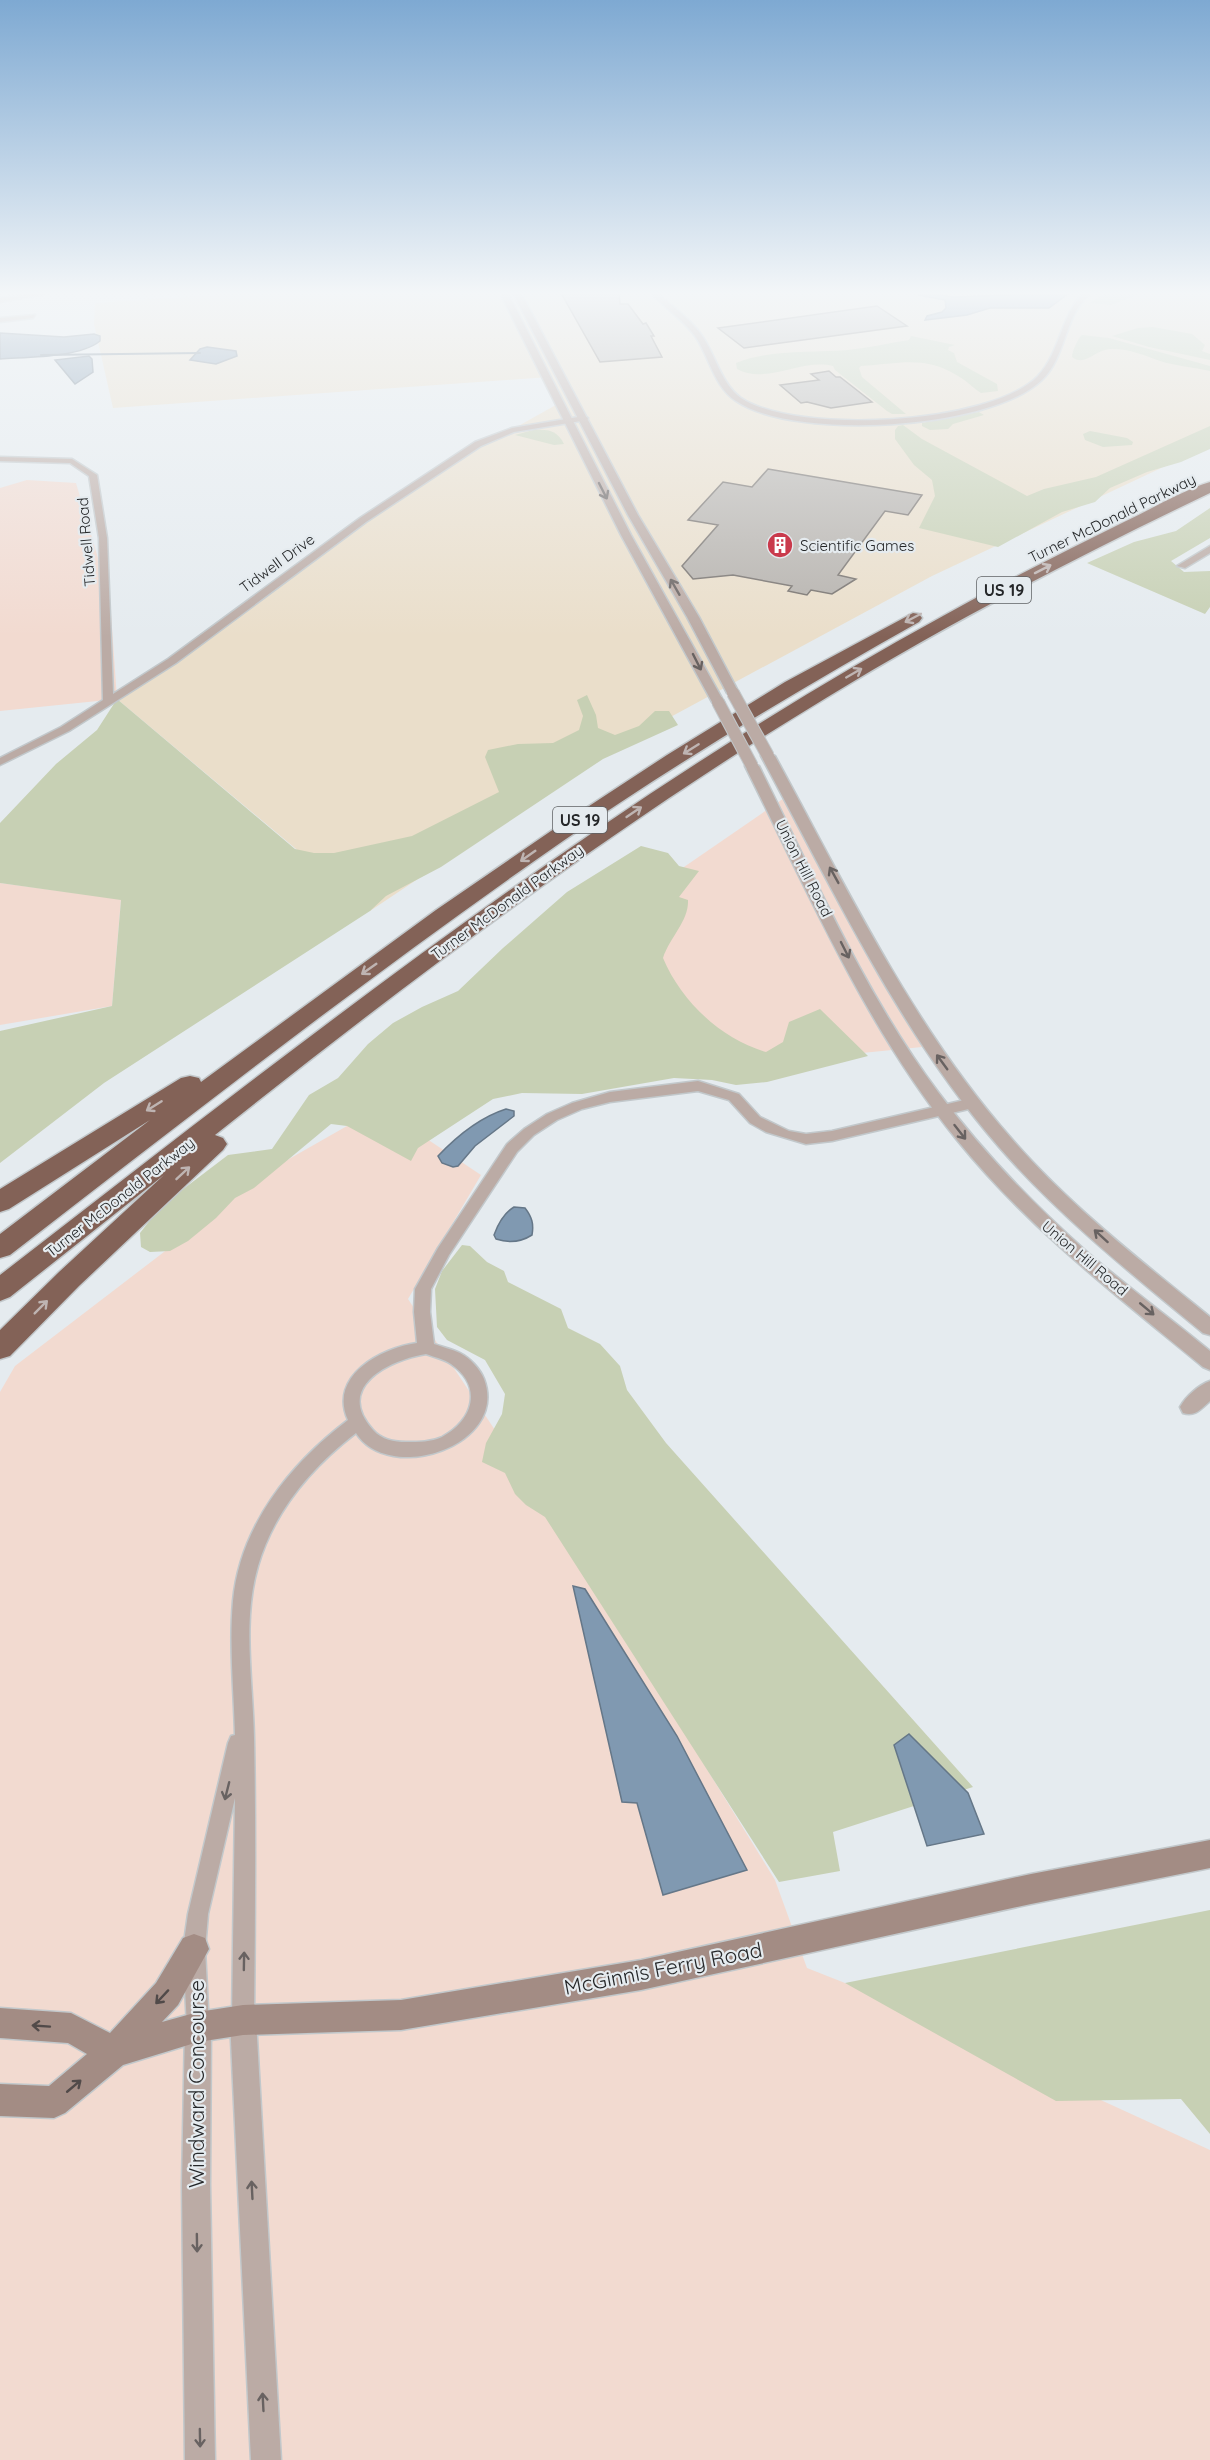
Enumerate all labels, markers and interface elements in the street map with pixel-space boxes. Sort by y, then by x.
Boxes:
street label: Turner McDonald Parkway [1025,469,1199,567]
one-way arrow [598,482,609,500]
street label: Tidwell Road [73,497,99,587]
street label: Tidwell Drive [236,529,318,597]
building icon: Scientific Games [765,530,795,560]
place label: Scientific Games [800,536,914,555]
one-way arrow [1034,563,1052,575]
road number: US 19 [977,577,1031,603]
one-way arrow [669,579,681,596]
one-way arrow [905,612,922,624]
one-way arrow [691,653,703,670]
one-way arrow [845,667,862,679]
one-way arrow [683,743,699,755]
one-way arrow [625,806,642,819]
road number: US 19 [553,807,607,833]
street label: Union Hill Road [771,816,837,920]
street label: Turner McDonald Parkway [427,840,587,964]
one-way arrow [520,850,536,862]
one-way arrow [827,867,839,884]
one-way arrow [840,940,851,958]
one-way arrow [362,963,378,976]
one-way arrow [936,1054,948,1070]
one-way arrow [146,1101,163,1113]
one-way arrow [953,1124,966,1140]
street label: Turner McDonald Parkway [42,1133,198,1261]
one-way arrow [175,1166,190,1180]
street label: Union Hill Road [1038,1216,1132,1300]
one-way arrow [1094,1229,1109,1243]
one-way arrow [34,1299,49,1314]
one-way arrow [1139,1302,1154,1316]
one-way arrow [221,1781,232,1800]
street label: McGinnis Ferry Road [562,1936,764,2000]
one-way arrow [239,1952,250,1972]
street label: Windward Concourse [183,1980,209,2188]
one-way arrow [155,1990,169,2005]
one-way arrow [31,2020,51,2031]
one-way arrow [66,2079,81,2093]
one-way arrow [247,2180,258,2200]
one-way arrow [191,2233,203,2253]
one-way arrow [258,2392,269,2412]
one-way arrow [194,2428,206,2448]

